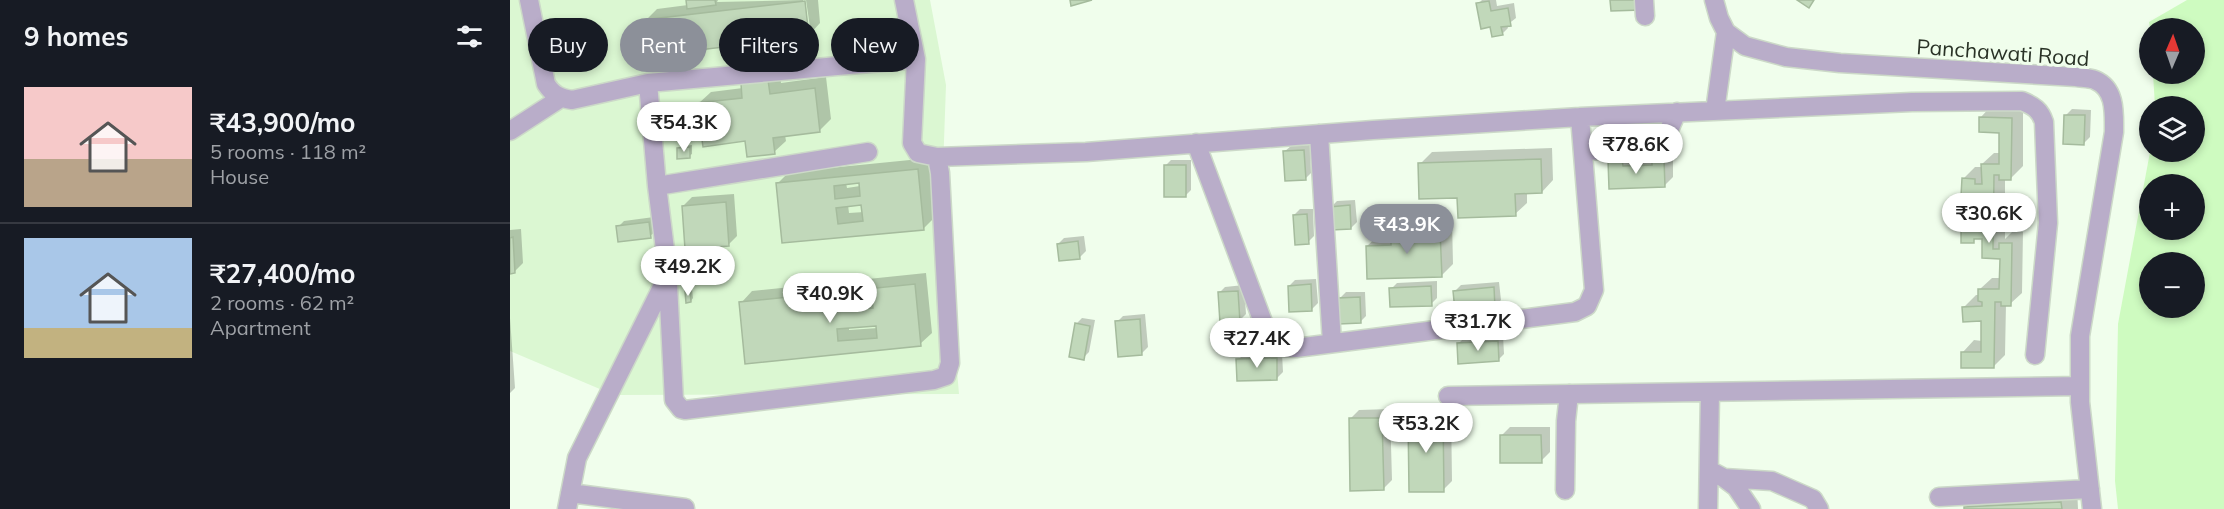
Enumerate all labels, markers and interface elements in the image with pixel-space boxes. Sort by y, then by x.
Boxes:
chip: Buy [528,18,608,72]
chip: Rent [620,18,707,72]
chip: Filters [719,18,819,72]
chip: New [831,18,919,72]
north arrow [2139,18,2205,84]
map controls [2139,18,2205,318]
text: 9 homes [24,20,128,53]
icon: filters [453,20,486,53]
street label: Panchawati Road [1916,33,2090,71]
button: layers [2139,96,2205,162]
pin: ₹54.3K [635,102,733,153]
text: ₹43,900/mo [210,106,355,139]
text: ₹54.3K [651,109,717,134]
icon: home [72,111,144,183]
pin: ₹78.6K [1587,124,1685,175]
text: ₹78.6K [1603,131,1669,156]
text: 5 rooms · 118 m² [210,139,366,164]
text: House [210,164,269,189]
button: + [2139,174,2205,240]
pin: ₹30.6K [1940,193,2038,244]
text: ₹30.6K [1956,200,2022,225]
pin: ₹43.9K [1358,204,1456,255]
text: ₹43.9K [1374,211,1440,236]
pin: ₹49.2K [639,246,737,297]
button: − [2139,252,2205,318]
text: ₹49.2K [655,253,721,278]
text: ₹27,400/mo [210,257,355,290]
icon: home [72,262,144,334]
pin: ₹40.9K [781,273,879,324]
text: ₹40.9K [797,280,863,305]
text: 2 rooms · 62 m² [210,290,354,315]
pin: ₹31.7K [1429,301,1527,352]
text: ₹31.7K [1445,308,1511,333]
text: Apartment [210,315,311,340]
pin: ₹27.4K [1208,318,1306,369]
text: ₹27.4K [1224,325,1290,350]
pin: ₹53.2K [1377,403,1475,454]
text: ₹53.2K [1393,410,1459,435]

